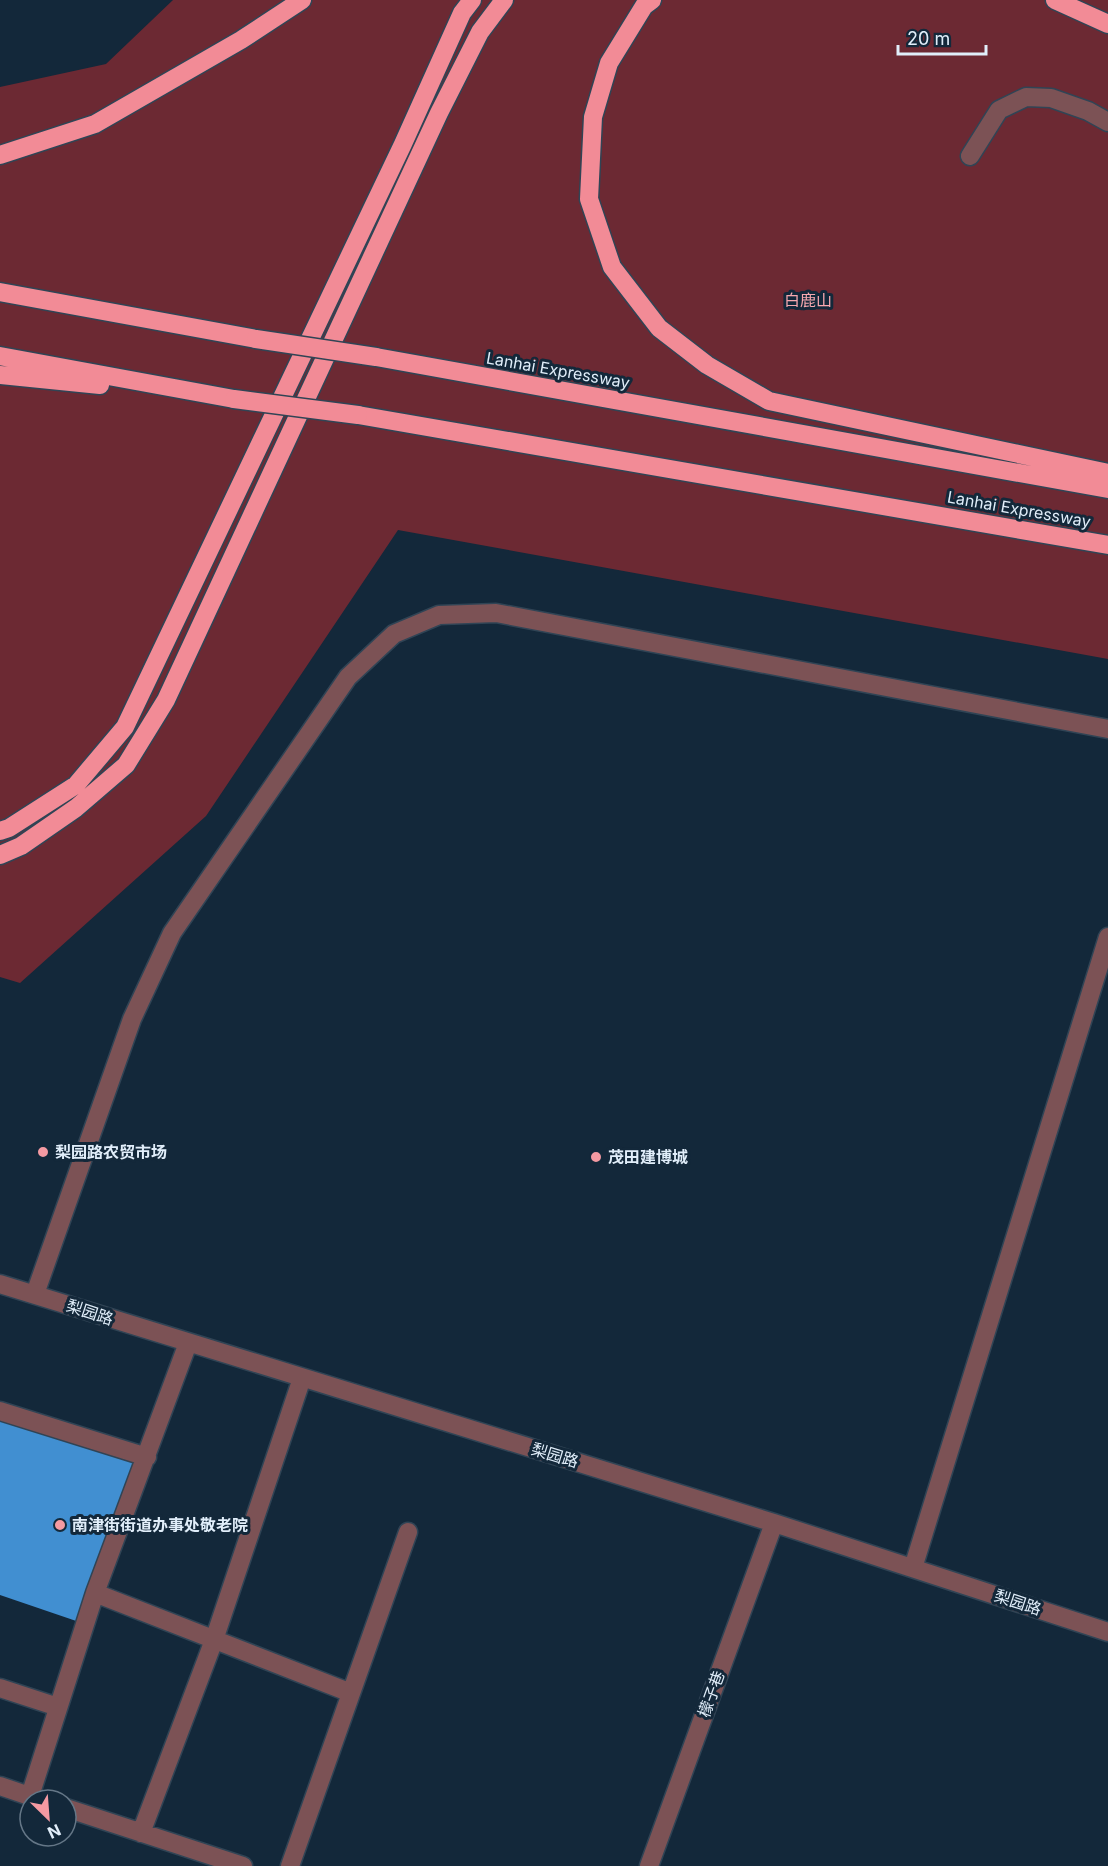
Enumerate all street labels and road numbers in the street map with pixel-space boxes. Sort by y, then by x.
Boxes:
street label: Lanhai Expressway [485,348,631,392]
street label: Lanhai Expressway [946,487,1092,531]
street label: 梨园路 [64,1295,116,1329]
street label: 梨园路 [529,1438,581,1472]
street label: 梨园路 [992,1585,1044,1619]
street label: 檬子巷 [693,1668,729,1720]

